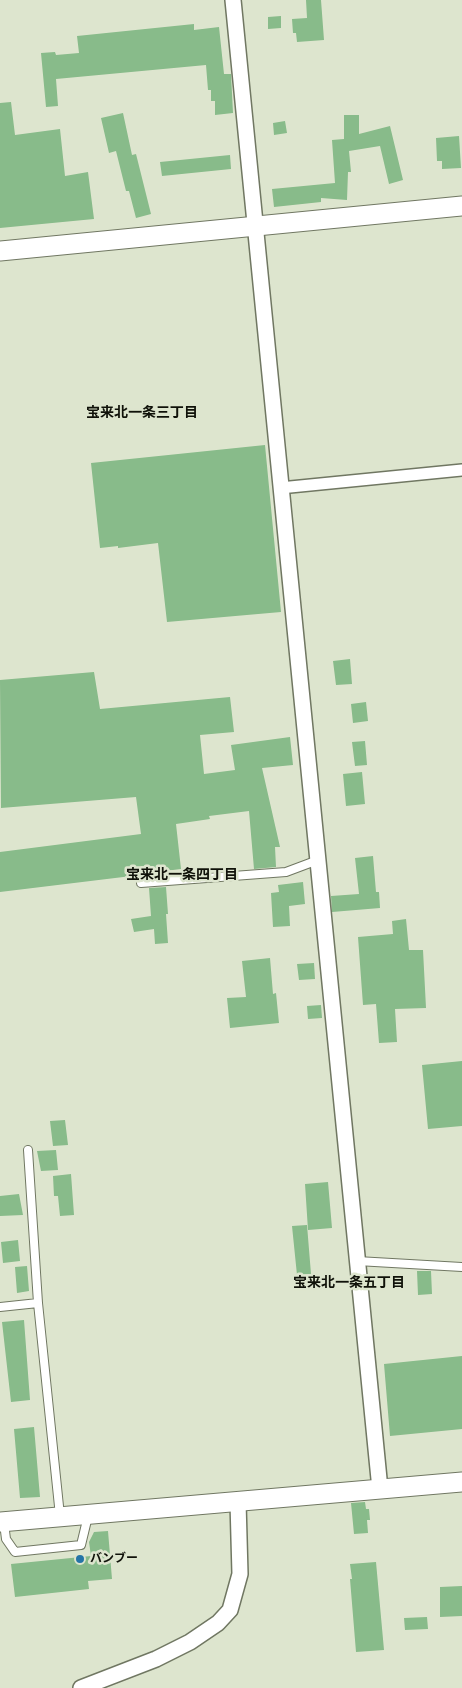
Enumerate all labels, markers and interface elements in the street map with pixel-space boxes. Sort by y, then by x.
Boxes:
district label: 宝来北一条三丁目 [86,405,198,421]
district label: 宝来北一条四丁目 [126,867,238,883]
district label: 宝来北一条五丁目 [293,1275,405,1291]
place label: バンブー [90,1552,138,1566]
marker: バンブー [74,1553,86,1565]

